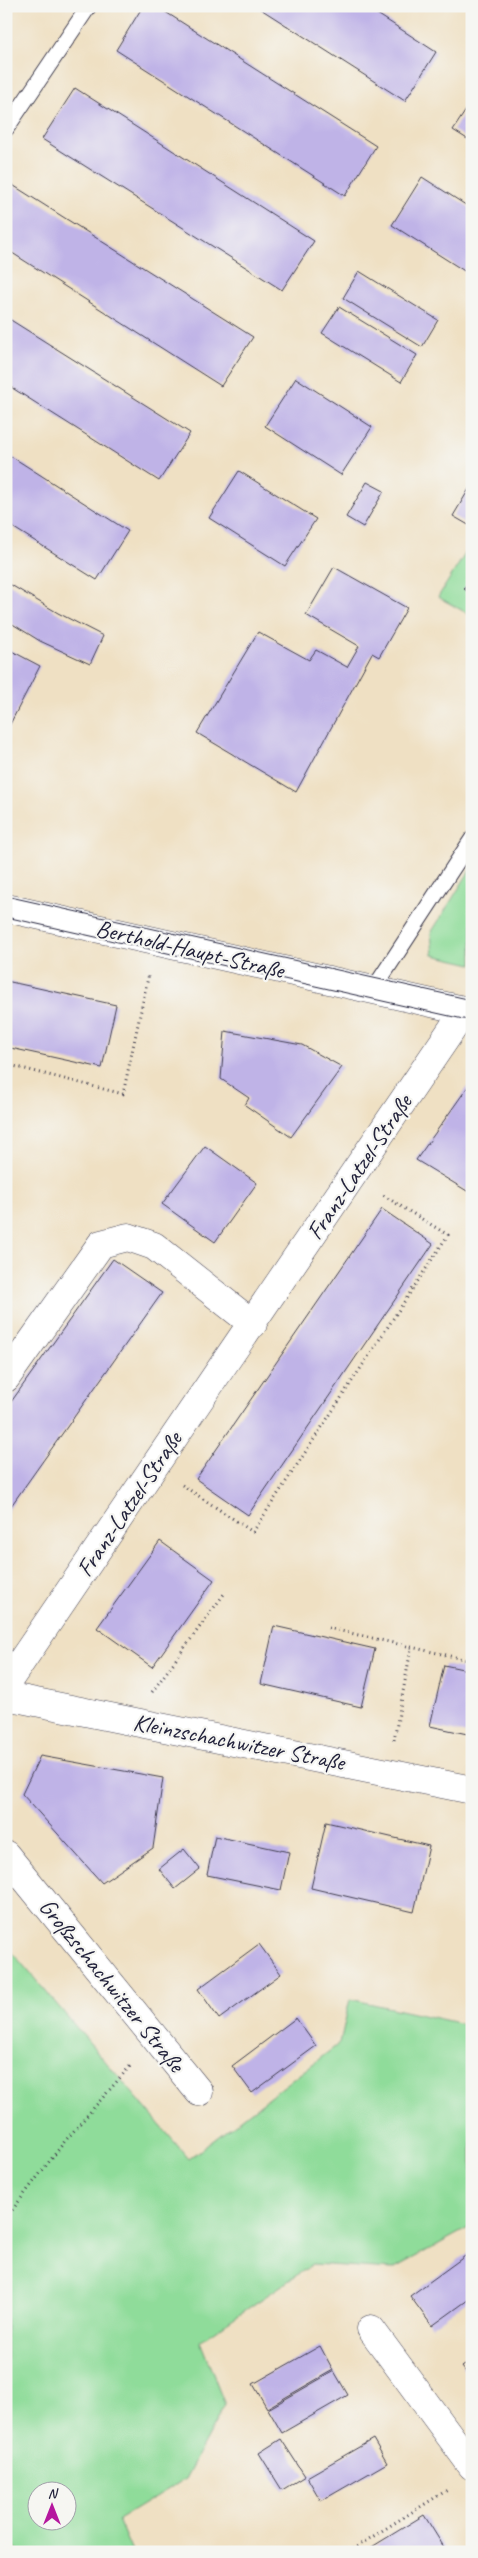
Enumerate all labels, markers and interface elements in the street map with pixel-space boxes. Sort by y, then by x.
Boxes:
street label: Berthold-Haupt-Straße [93,913,289,986]
street label: Franz-Latzel-Straße [300,1087,420,1245]
street label: Franz-Latzel-Straße [70,1424,190,1582]
street label: Kleinzschachwitzer Straße [131,1707,349,1778]
street label: Großzschachwitzer Straße [33,1892,193,2080]
north arrow [28,2480,78,2530]
text: N [48,2485,59,2502]

